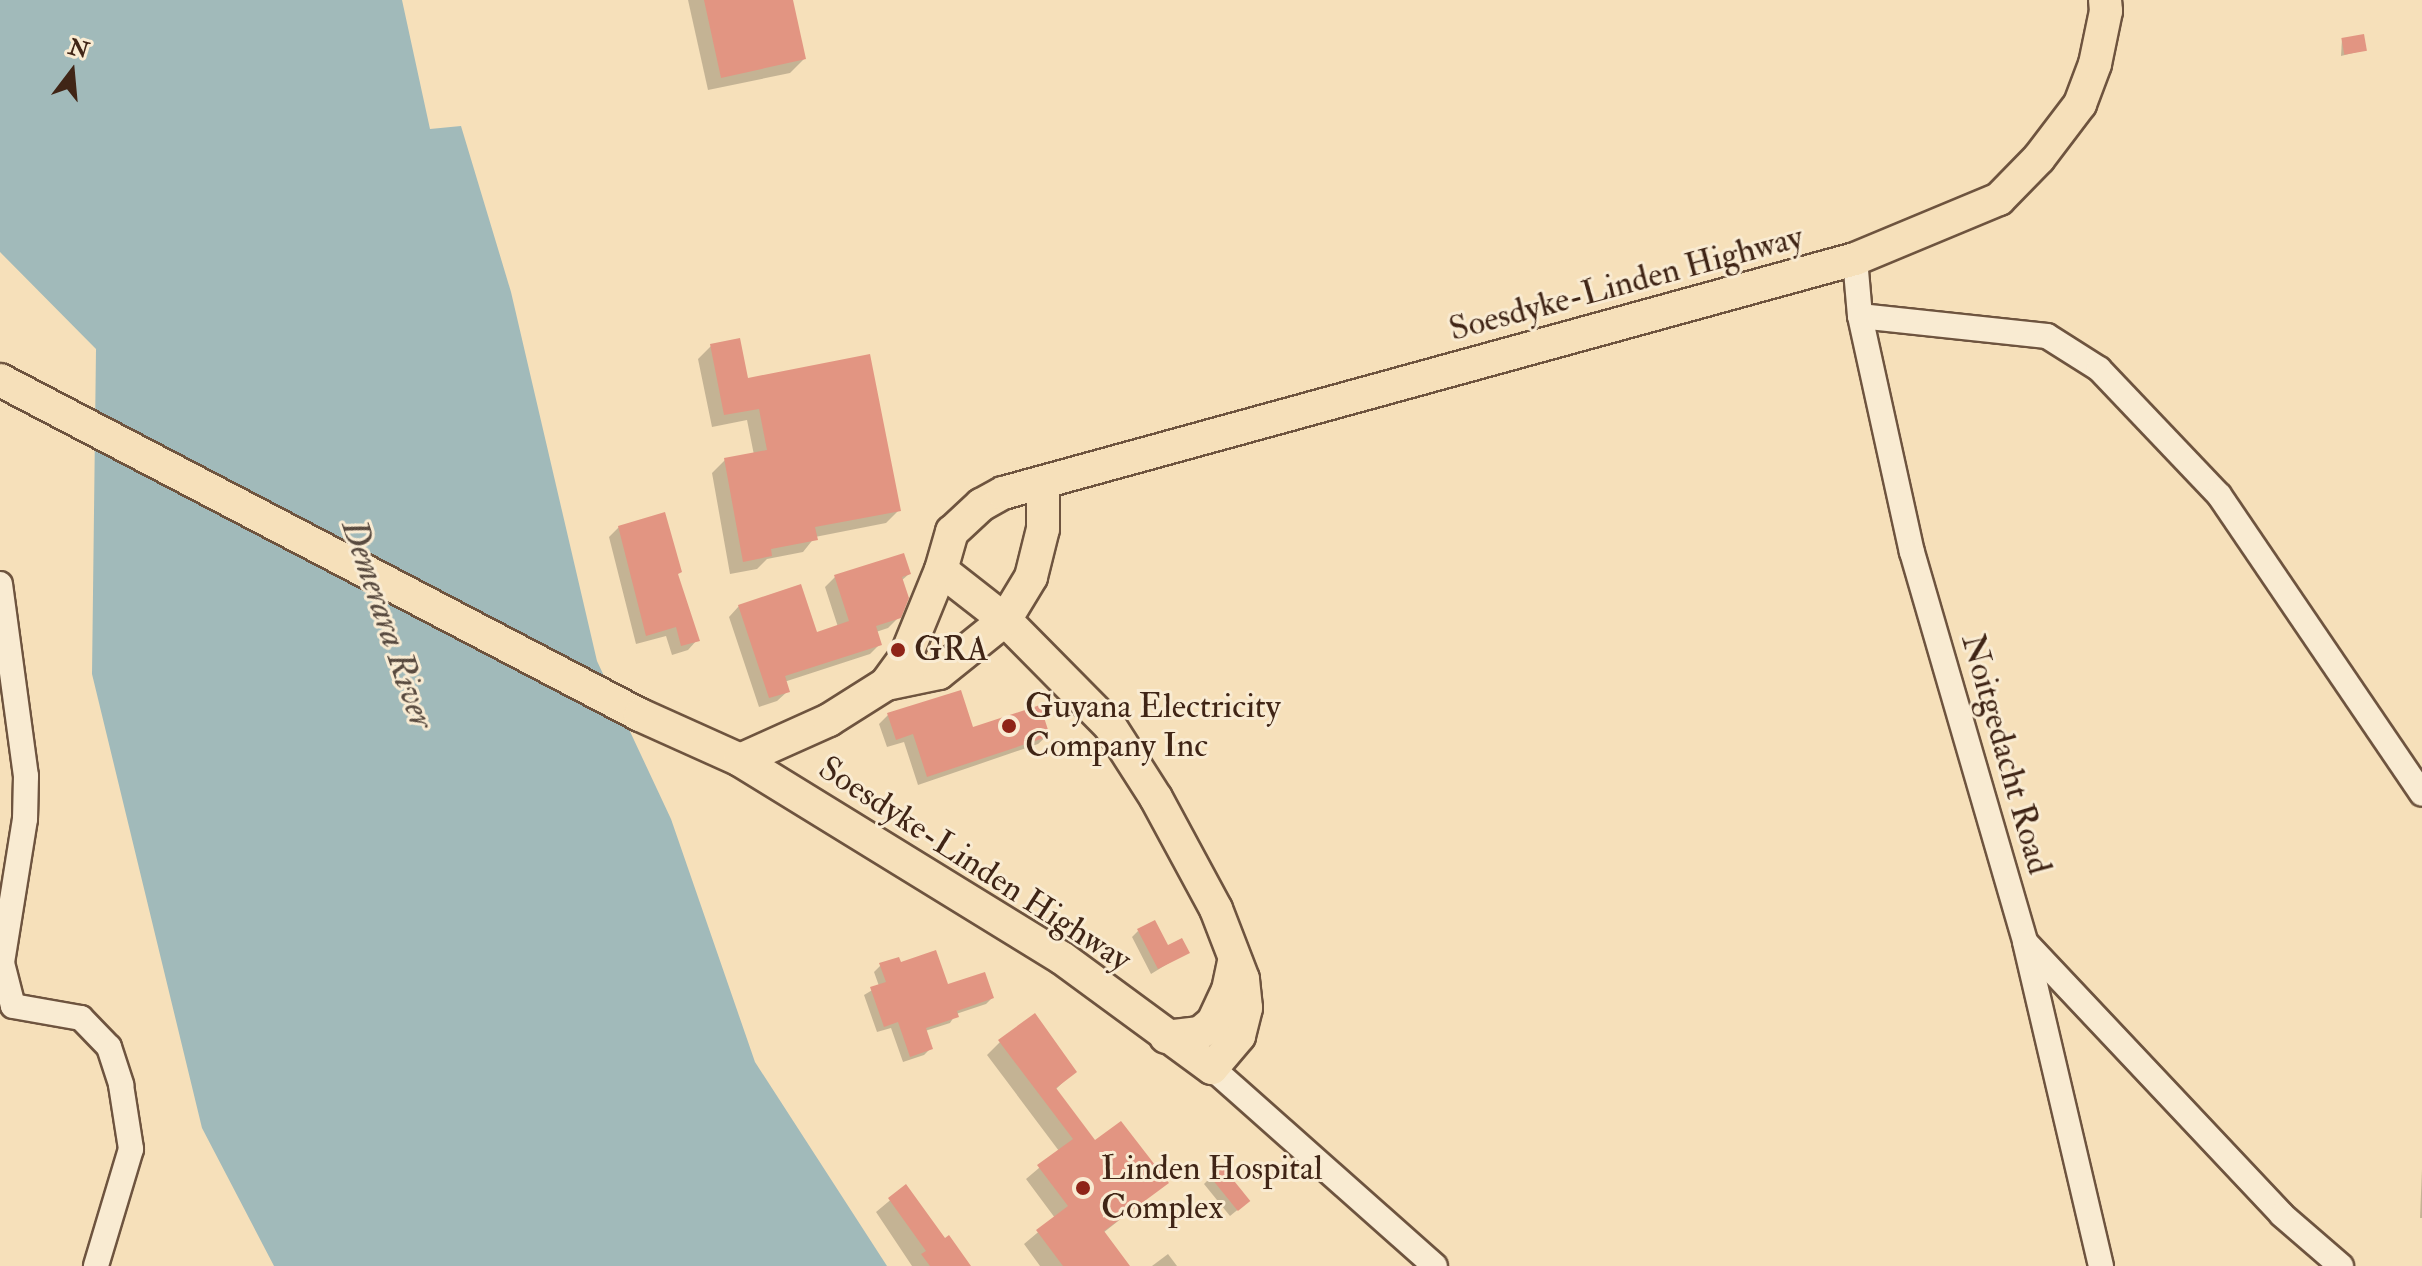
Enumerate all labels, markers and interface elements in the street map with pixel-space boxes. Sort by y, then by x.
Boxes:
north arrow [32,32,112,112]
text: N [65,33,92,65]
street label: Soesdyke-Linden Highway [1445,216,1807,350]
water label: Demerara River [332,514,444,734]
street label: Noitgedacht Road [1952,629,2060,879]
place label: GRA [914,630,989,670]
marker: GRA [889,641,907,659]
place label: Guyana Electricity Company Inc [1025,686,1281,766]
marker: Guyana Electricity Company Inc [1000,717,1018,735]
street label: Soesdyke-Linden Highway [811,748,1139,980]
place label: Linden Hospital Complex [1101,1148,1323,1228]
marker: Linden Hospital Complex [1072,1177,1094,1199]

